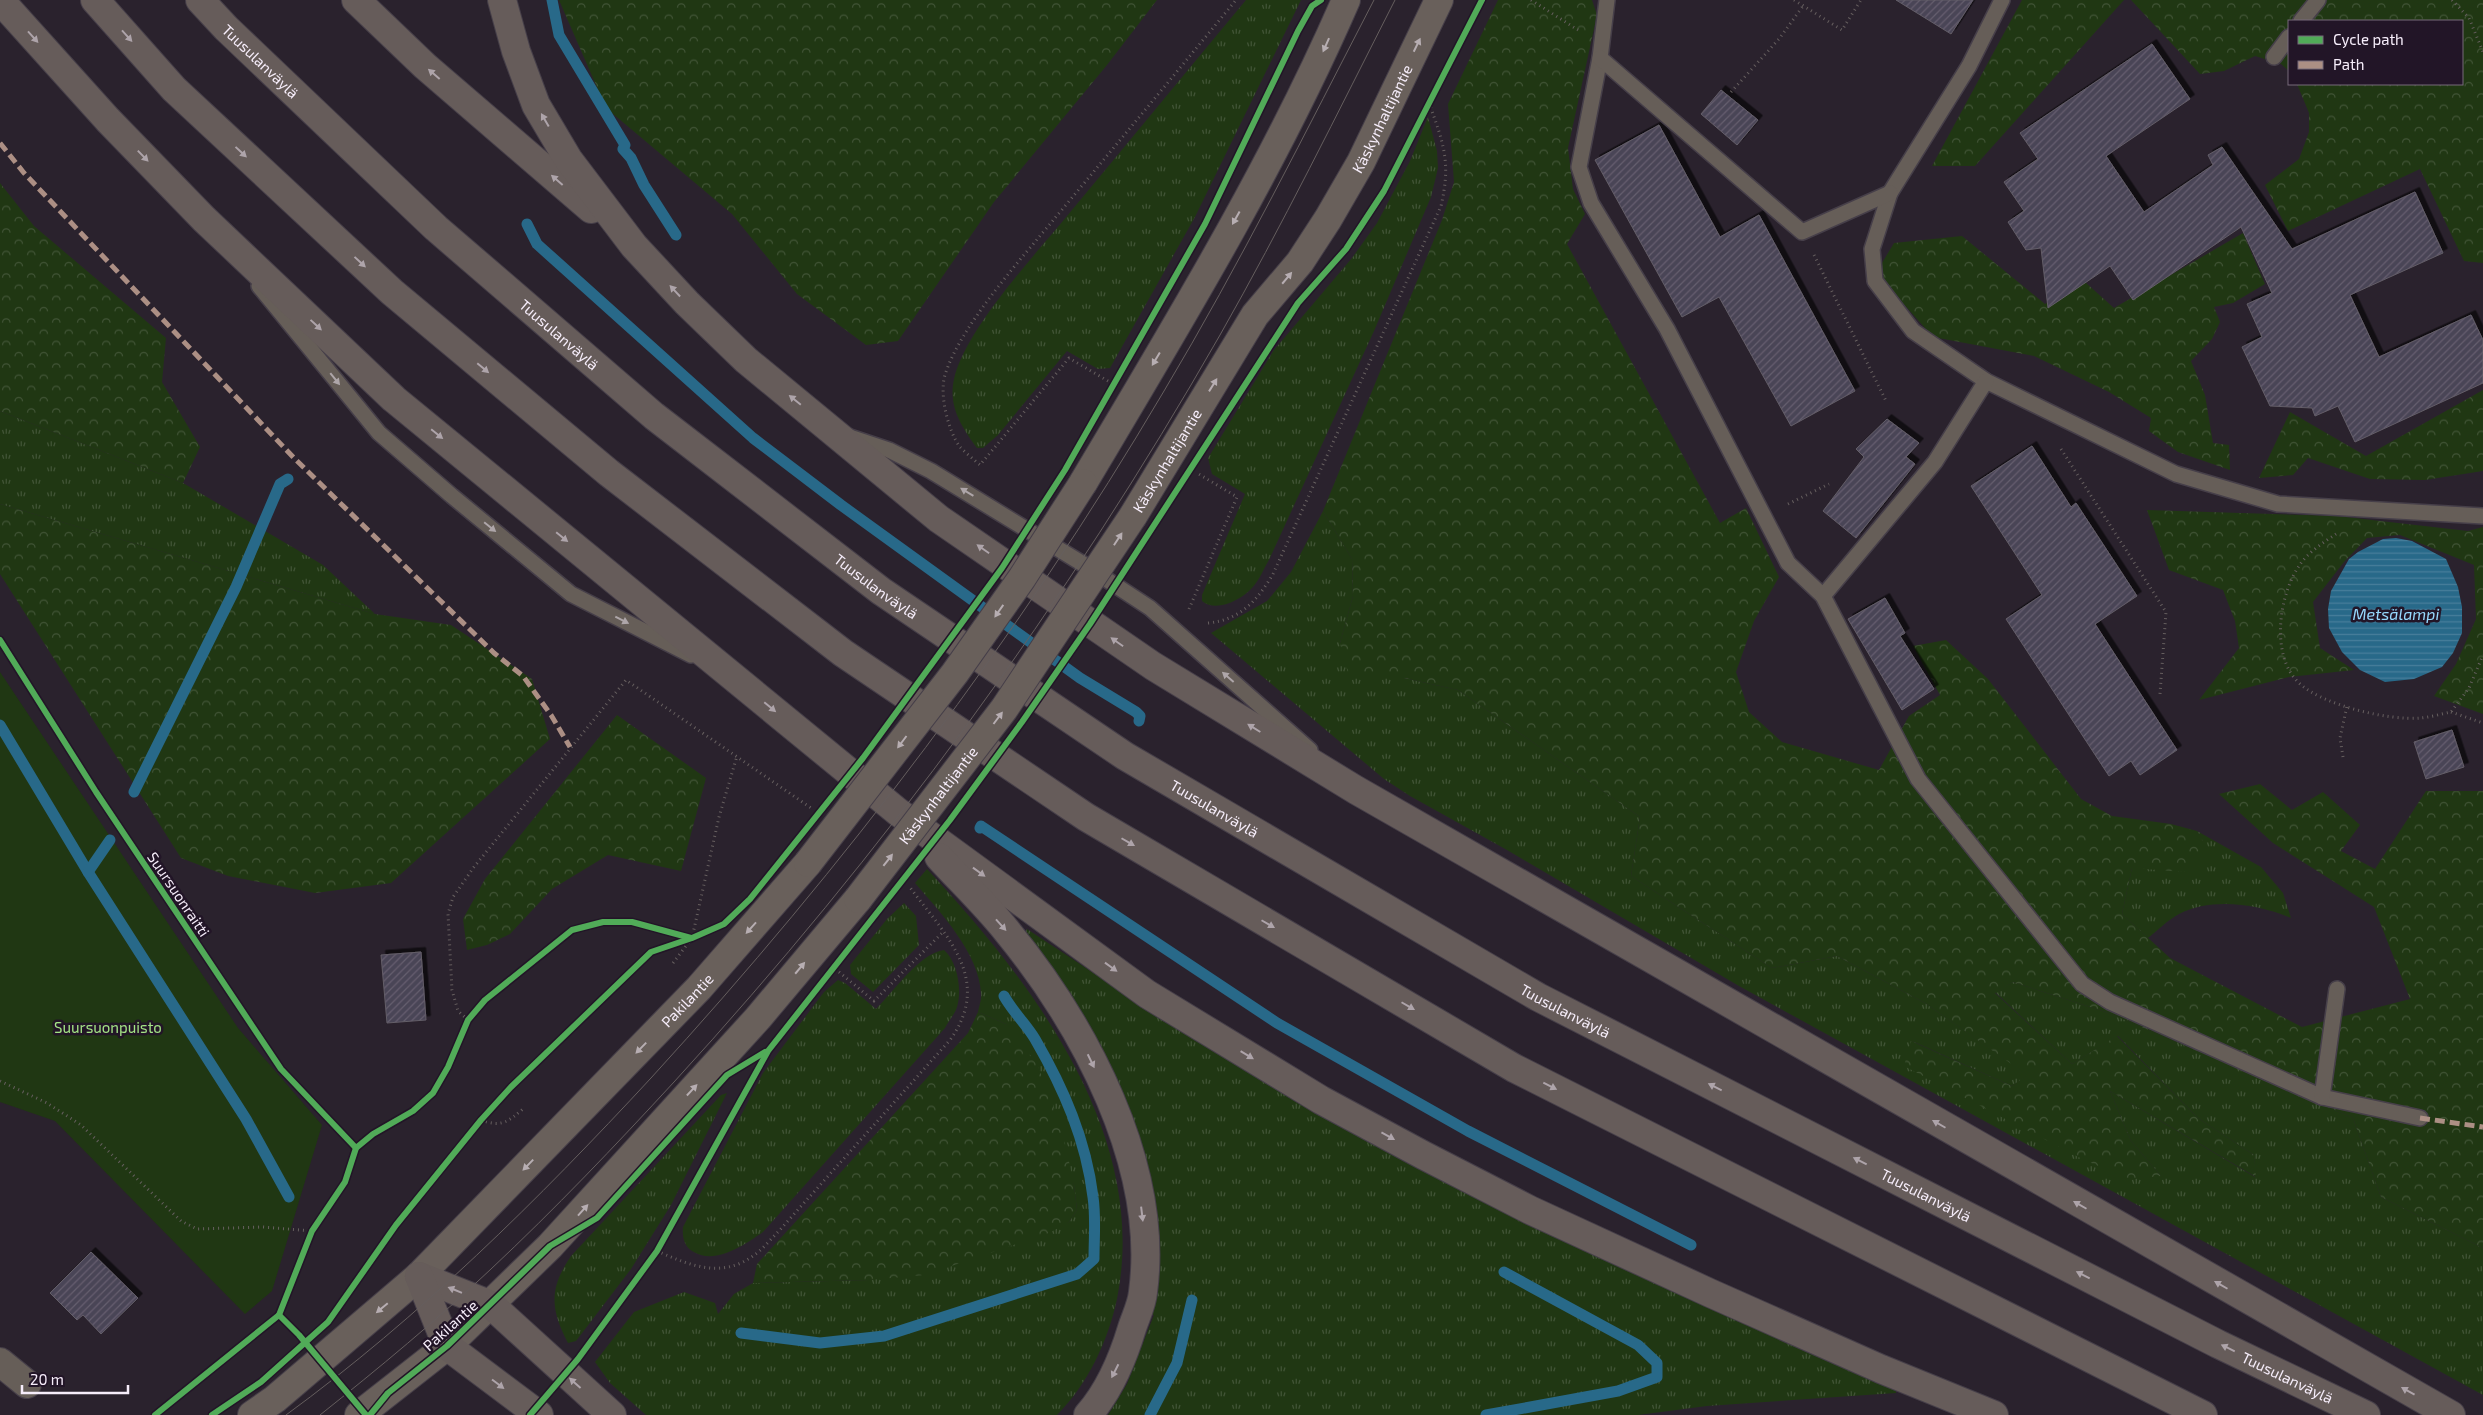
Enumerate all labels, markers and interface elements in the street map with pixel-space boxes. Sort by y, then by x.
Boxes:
street label: Tuusulanväylä [219,20,303,102]
legend [2288,20,2463,85]
one-way arrow [27,30,38,43]
one-way arrow [121,30,133,42]
text: Cycle path [2333,30,2404,48]
one-way arrow [1322,38,1330,52]
one-way arrow [1414,38,1422,52]
text: Path [2333,55,2364,73]
street label: Käskynhaltijantie [1348,62,1416,176]
one-way arrow [427,68,440,79]
one-way arrow [540,114,549,127]
one-way arrow [235,146,247,158]
one-way arrow [137,150,149,162]
one-way arrow [550,174,563,185]
one-way arrow [1232,211,1241,225]
one-way arrow [354,257,367,268]
one-way arrow [1281,271,1292,284]
one-way arrow [669,285,681,297]
street label: Tuusulanväylä [516,295,603,373]
one-way arrow [310,319,322,331]
one-way arrow [1152,353,1161,366]
one-way arrow [477,363,490,374]
one-way arrow [329,372,340,385]
one-way arrow [1208,378,1217,391]
one-way arrow [789,395,802,406]
street label: Käskynhaltijantie [1128,405,1205,516]
one-way arrow [430,428,443,439]
one-way arrow [961,488,974,497]
one-way arrow [483,522,496,533]
one-way arrow [556,531,569,542]
one-way arrow [1113,533,1123,546]
one-way arrow [976,544,990,554]
street label: Tuusulanväylä [831,550,921,622]
one-way arrow [994,604,1004,618]
water label: Metsälampi [2353,604,2439,623]
one-way arrow [615,616,629,624]
one-way arrow [1110,637,1124,647]
one-way arrow [1221,671,1234,682]
one-way arrow [764,701,776,713]
one-way arrow [993,711,1003,725]
one-way arrow [1248,724,1261,733]
one-way arrow [897,735,908,748]
street label: Käskynhaltijantie [895,743,981,847]
street label: Tuusulanväylä [1167,776,1262,841]
one-way arrow [1122,837,1135,846]
street label: Suursuonraitti [144,848,214,940]
one-way arrow [883,853,893,867]
one-way arrow [972,866,985,877]
one-way arrow [996,919,1007,932]
one-way arrow [1261,920,1276,928]
one-way arrow [746,922,757,935]
one-way arrow [795,962,806,975]
one-way arrow [1104,962,1118,972]
street label: Pakilantie [657,970,717,1031]
street label: Tuusulanväylä [1517,980,1613,1041]
one-way arrow [1402,1002,1415,1011]
park label: Suursuonpuisto [54,1018,162,1036]
one-way arrow [635,1042,647,1054]
one-way arrow [1241,1050,1254,1060]
one-way arrow [1087,1053,1095,1068]
one-way arrow [1543,1082,1557,1090]
one-way arrow [1708,1083,1722,1091]
one-way arrow [686,1084,698,1096]
one-way arrow [1932,1120,1945,1129]
one-way arrow [1381,1132,1395,1141]
one-way arrow [1853,1157,1867,1165]
one-way arrow [522,1159,534,1171]
street label: Tuusulanväylä [1878,1164,1974,1225]
one-way arrow [2073,1201,2087,1209]
one-way arrow [577,1205,589,1217]
one-way arrow [1138,1206,1146,1222]
one-way arrow [2076,1271,2090,1279]
one-way arrow [2214,1281,2229,1289]
one-way arrow [447,1286,462,1294]
street label: Pakilantie [419,1296,481,1354]
one-way arrow [376,1302,388,1313]
one-way arrow [2221,1344,2235,1352]
street label: Tuusulanväylä [2239,1348,2336,1407]
scale bar [22,1362,129,1394]
one-way arrow [1111,1363,1119,1378]
text: 20 m [30,1370,64,1388]
one-way arrow [570,1377,582,1389]
one-way arrow [491,1379,505,1389]
one-way arrow [2402,1387,2415,1396]

